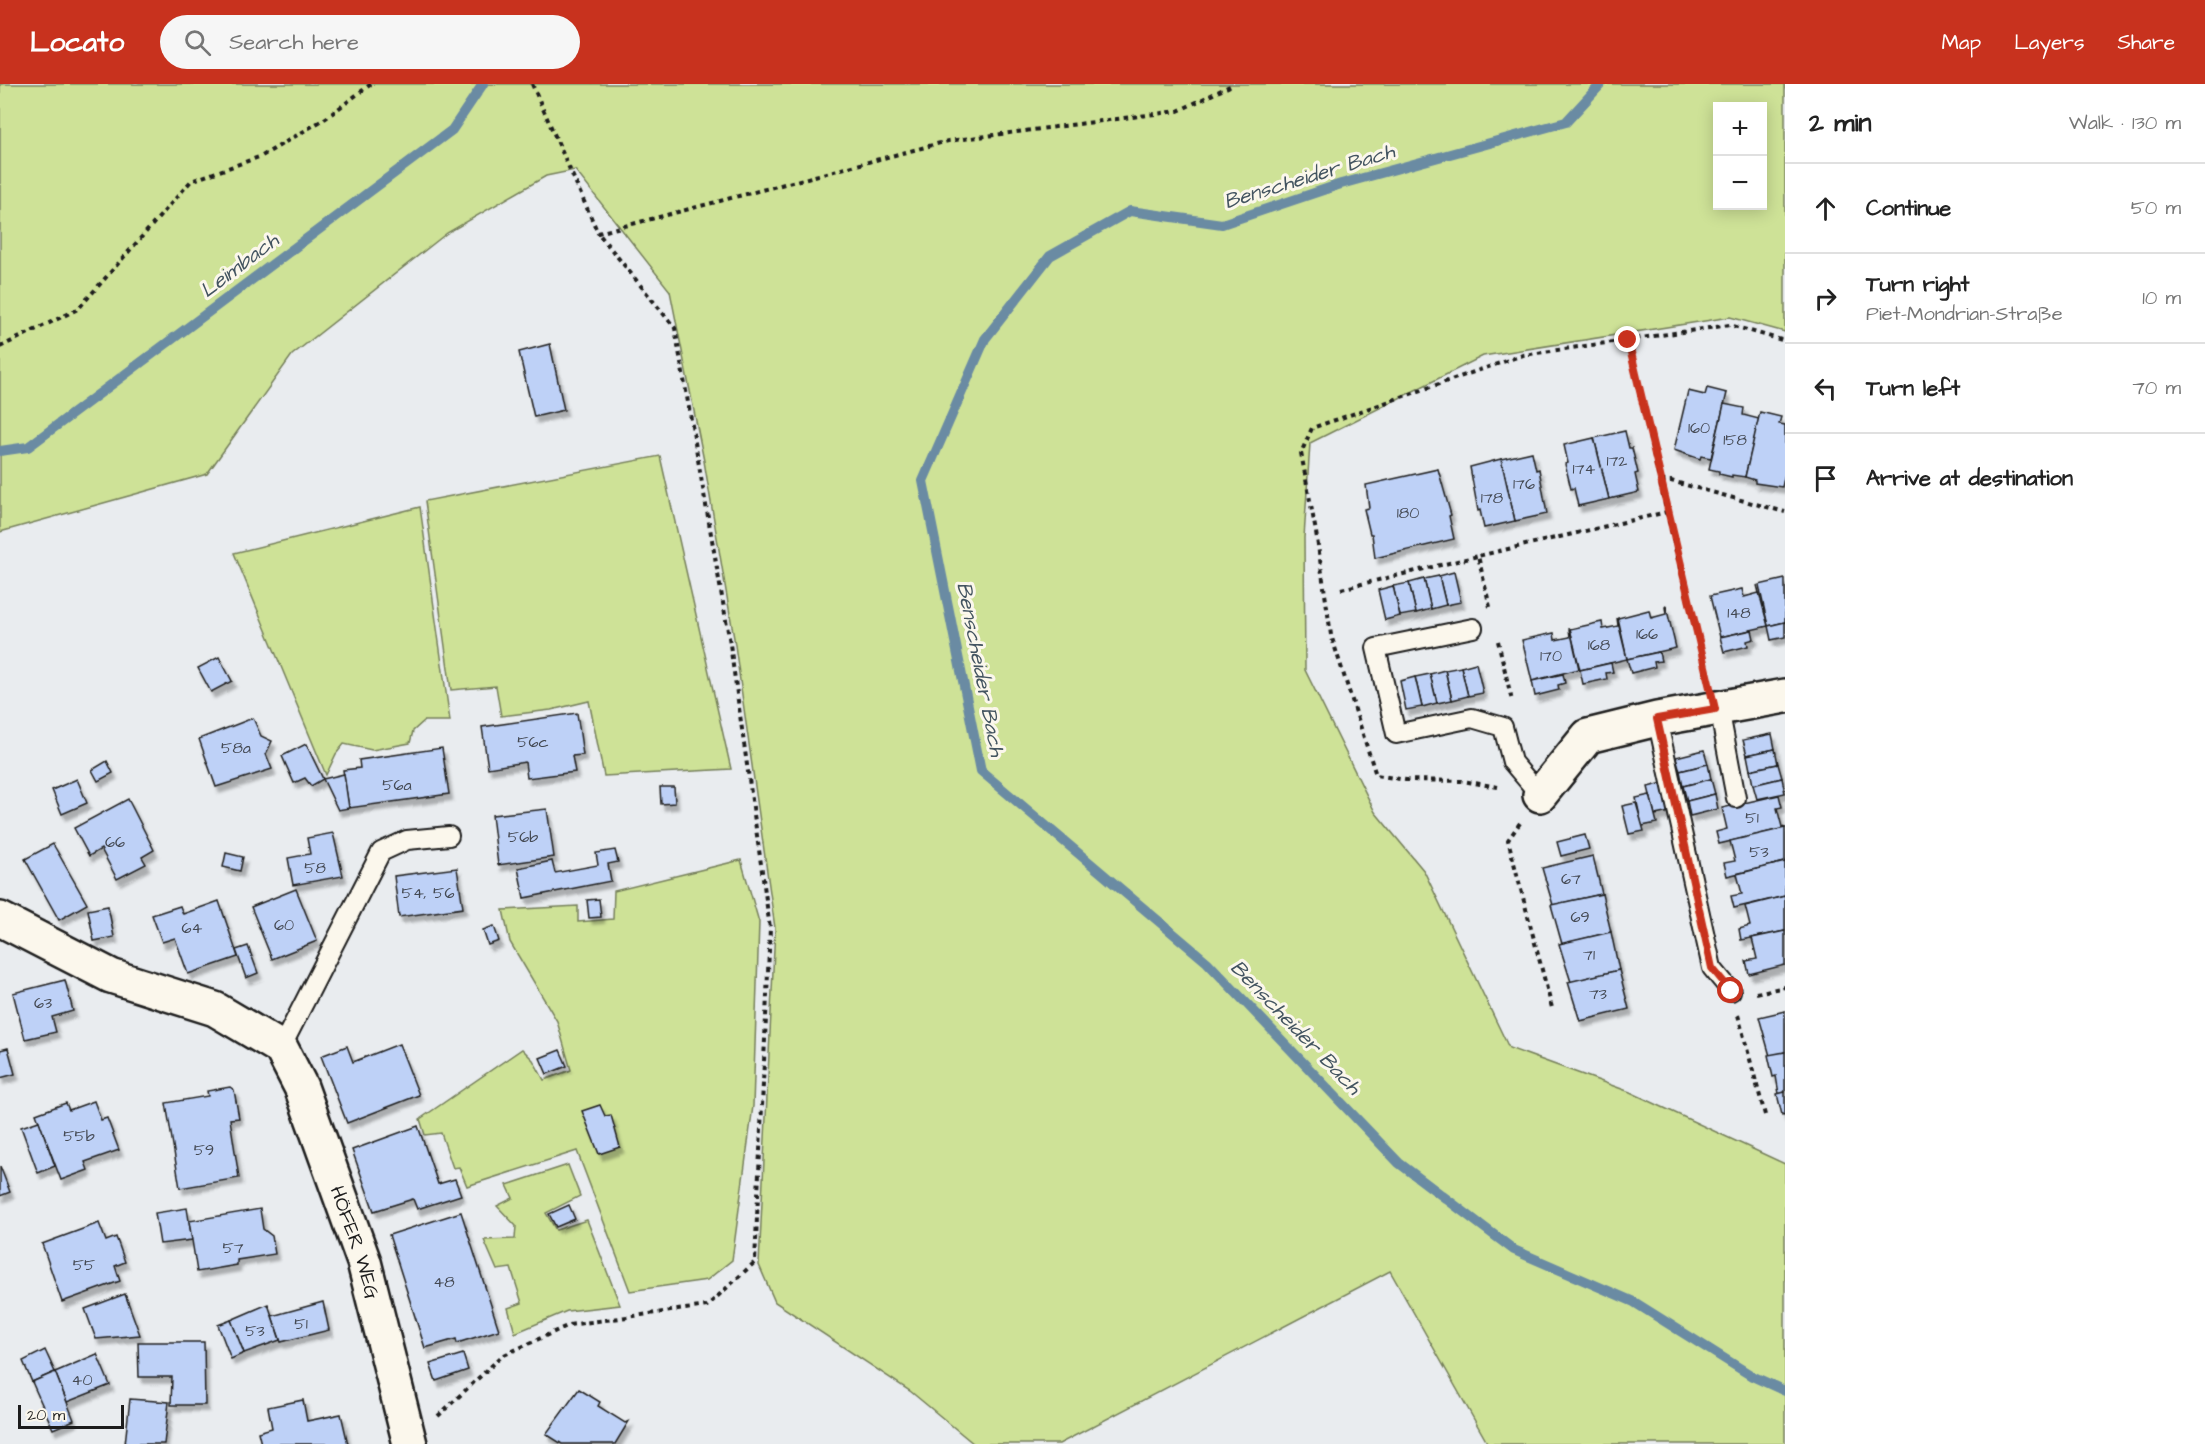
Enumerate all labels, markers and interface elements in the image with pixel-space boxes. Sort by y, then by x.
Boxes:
search box [160,15,580,69]
text: Locato [30,23,124,62]
icon: search [181,26,214,59]
text: Search here [229,27,359,58]
text: Map [1941,28,1981,57]
text: Layers [2014,28,2084,57]
text: Share [2117,28,2175,57]
map controls [1713,102,1767,210]
button: + [1713,102,1767,156]
text: 2 min [1809,105,1871,141]
text: Walk · 130 m [2069,109,2181,137]
water label: Benscheider Bach [1220,136,1400,216]
button: − [1713,156,1767,210]
icon: ahead [1809,192,1842,225]
text: Continue [1866,193,1951,224]
text: 50 m [2131,194,2181,222]
water label: Leimbach [194,225,286,305]
text: Turn right [1866,269,1969,300]
icon: right [1809,282,1842,315]
text: 10 m [2142,284,2181,312]
text: Piet-Mondrian-Straße [1866,300,2063,328]
route end [1614,326,1640,352]
icon: left [1809,372,1842,405]
text: Turn left [1866,373,1960,404]
text: 70 m [2133,374,2181,402]
house number: 160 [1688,417,1710,439]
house number: 158 [1723,429,1747,451]
house number: 172 [1606,450,1628,472]
house number: 174 [1573,458,1596,480]
icon: arrive [1809,462,1842,495]
text: Arrive at destination [1866,463,2073,494]
house number: 176 [1513,473,1535,495]
house number: 178 [1481,487,1503,509]
house number: 180 [1397,502,1419,524]
water label: Benscheider Bach [949,579,1012,760]
house number: 148 [1727,602,1751,624]
house number: 166 [1636,623,1658,645]
house number: 168 [1588,634,1610,656]
house number: 170 [1540,645,1562,667]
house number: 56c [517,731,549,753]
house number: 58a [221,737,251,759]
house number: 56a [382,774,412,796]
house number: 51 [1745,807,1759,829]
house number: 56b [508,826,538,848]
house number: 66 [105,831,125,853]
house number: 53 [1749,841,1769,863]
house number: 58 [304,857,326,879]
house number: 67 [1561,868,1581,890]
house number: 54, 56 [402,882,454,904]
house number: 69 [1570,906,1590,928]
house number: 60 [274,914,294,936]
house number: 64 [182,917,203,939]
house number: 71 [1583,944,1595,966]
water label: Benscheider Bach [1224,954,1369,1102]
route start [1717,977,1743,1003]
house number: 73 [1589,983,1607,1005]
house number: 63 [34,992,52,1014]
house number: 55b [63,1125,95,1147]
house number: 59 [194,1139,214,1161]
street label: HÖFER WEG [323,1182,386,1302]
house number: 57 [222,1237,244,1259]
house number: 55 [73,1254,96,1276]
house number: 48 [433,1271,455,1293]
house number: 51 [294,1313,308,1335]
house number: 53 [245,1320,265,1342]
house number: 40 [72,1369,92,1391]
scale bar [18,1402,124,1430]
text: 20 m [27,1404,65,1426]

